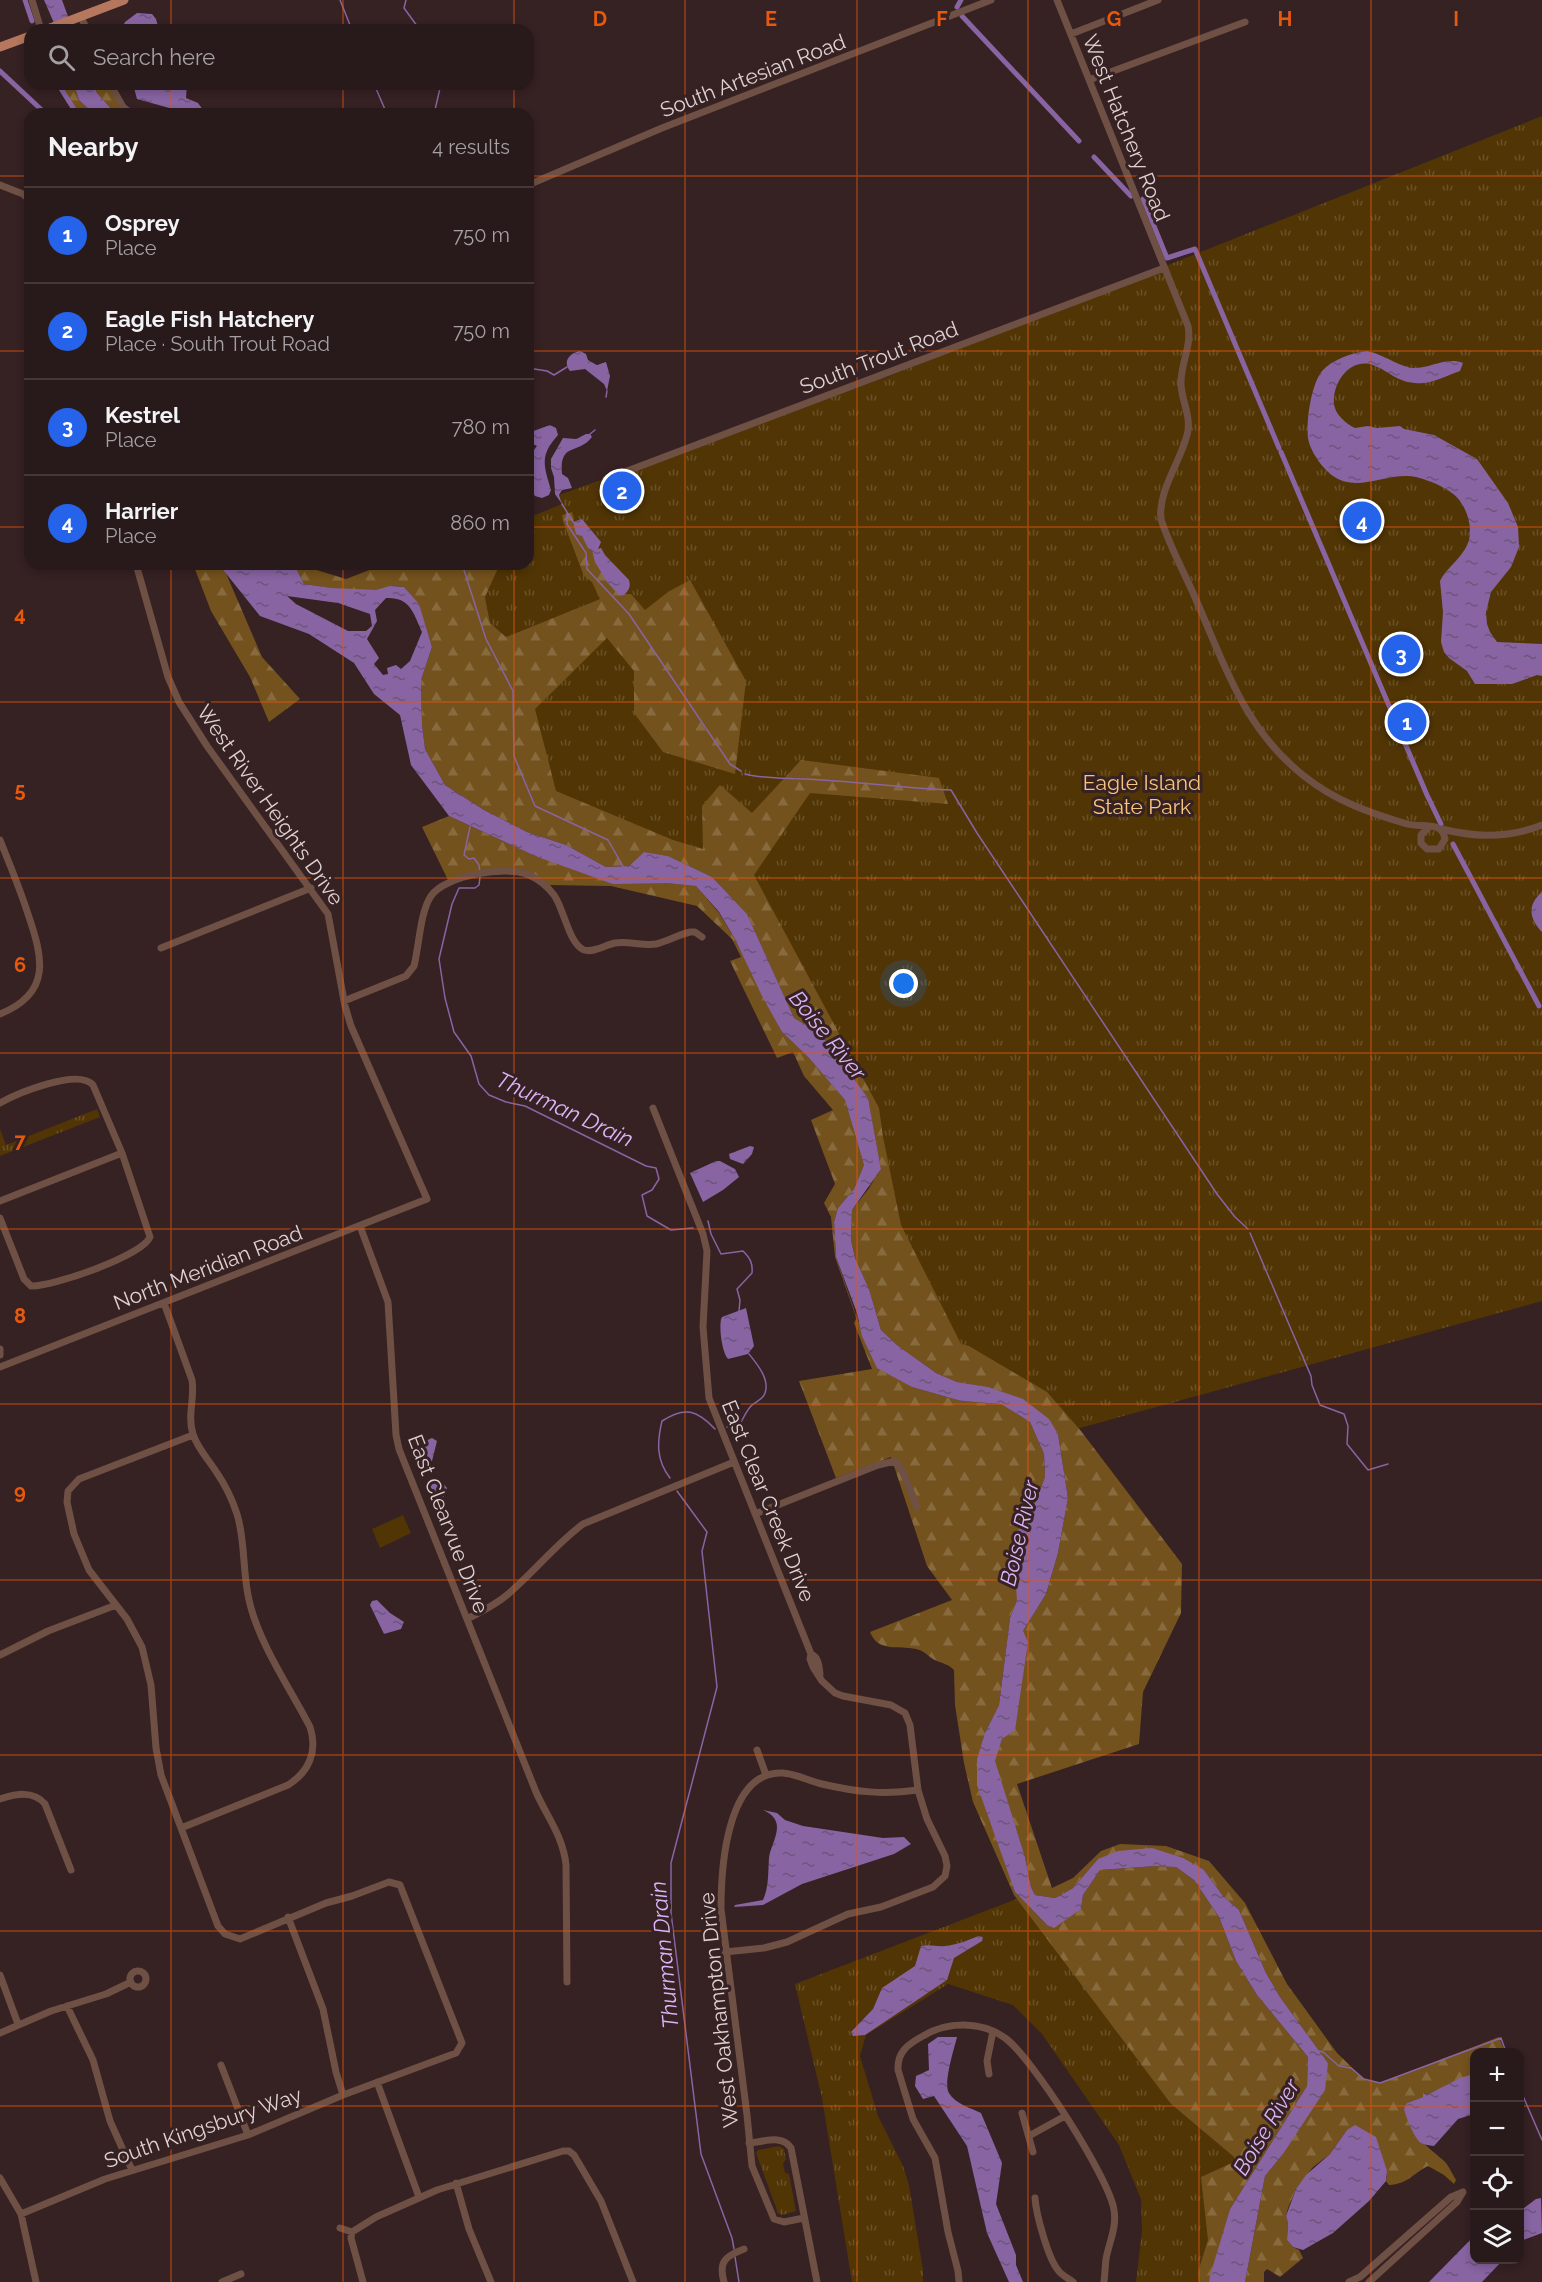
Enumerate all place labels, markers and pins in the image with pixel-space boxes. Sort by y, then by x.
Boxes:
pin: 2 [602,468,642,514]
pin: 4 [1342,498,1382,544]
pin: 3 [1382,632,1420,676]
pin: 1 [1388,700,1426,744]

